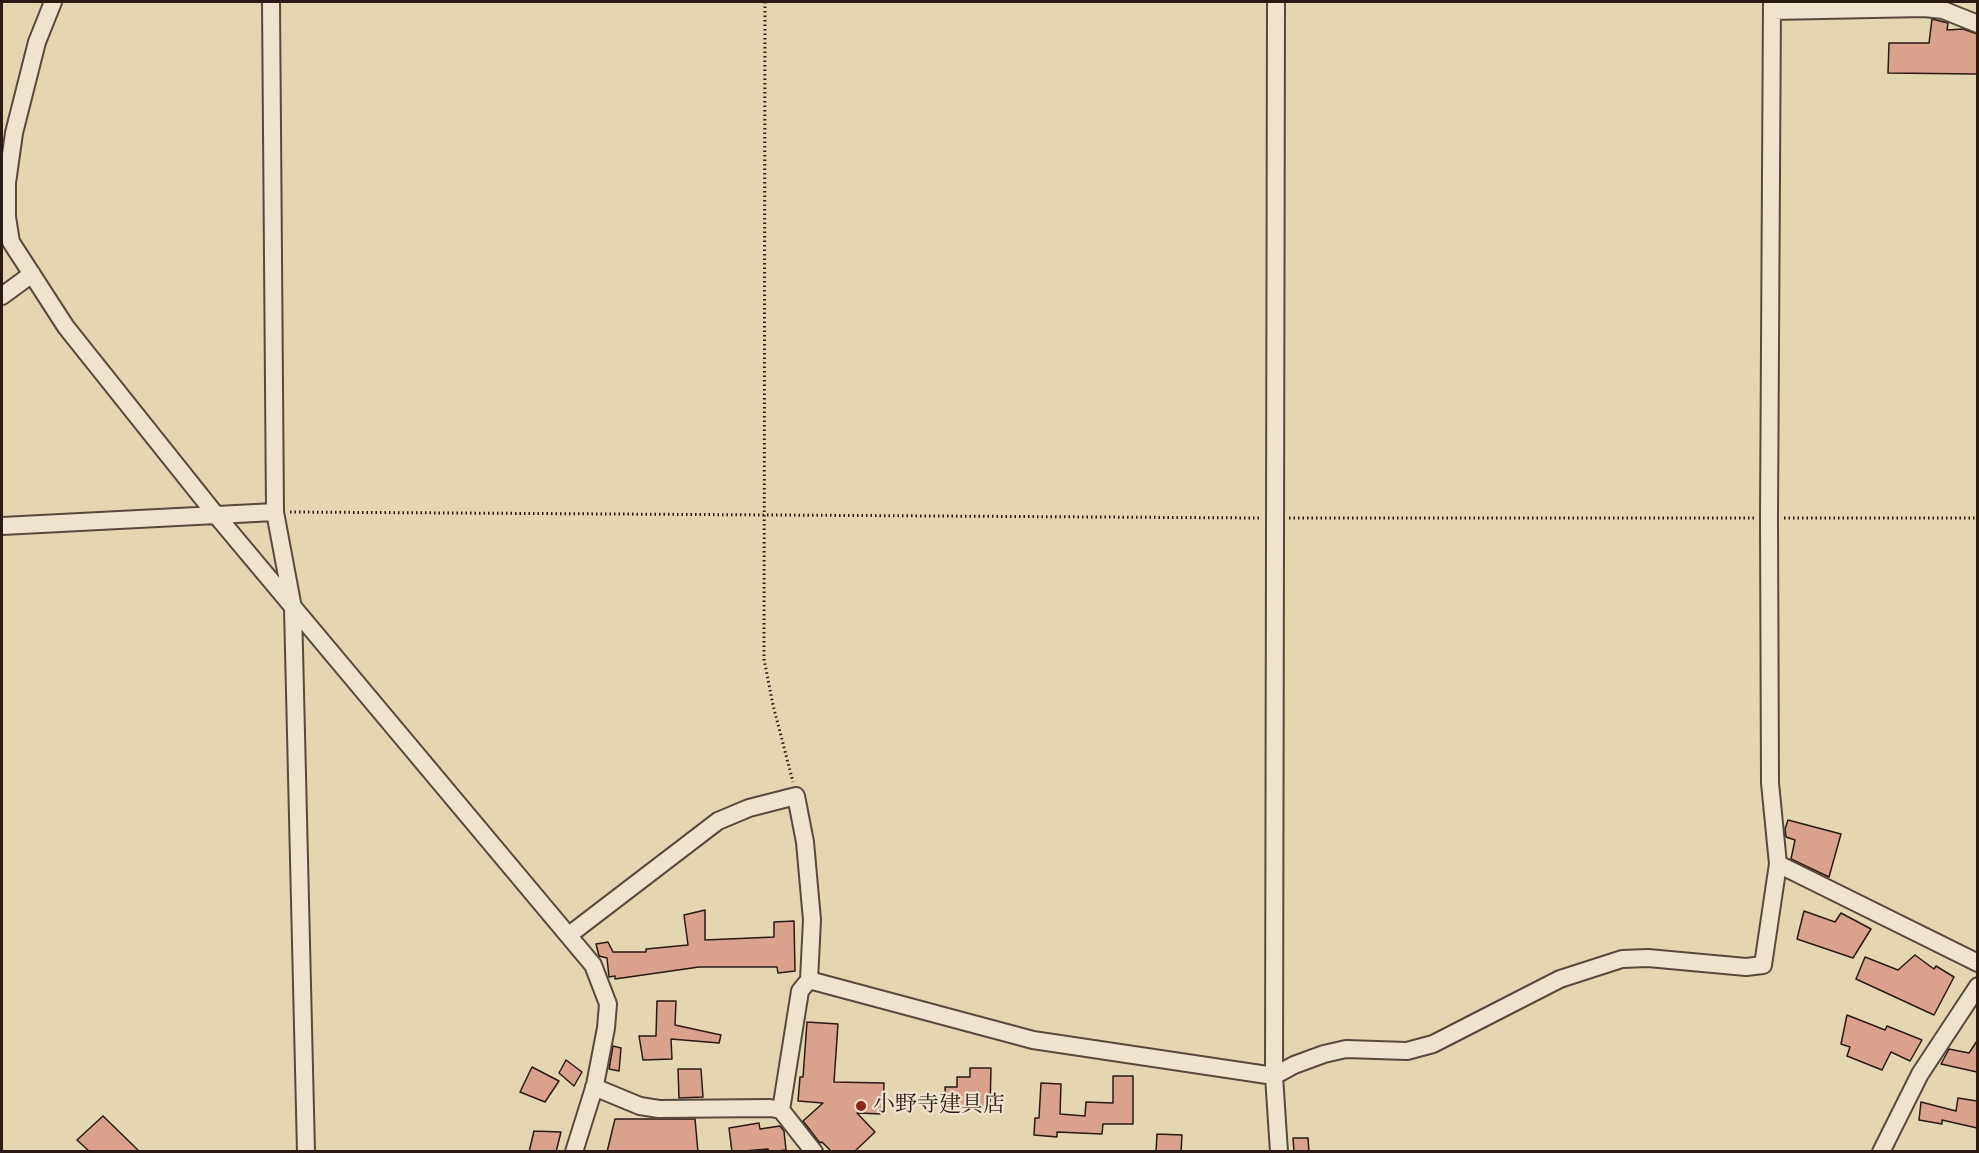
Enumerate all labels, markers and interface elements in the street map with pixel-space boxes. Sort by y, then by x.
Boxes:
place label: 小野寺建具店 [873,1093,1005,1119]
marker: 小野寺建具店 [854,1099,868,1113]

